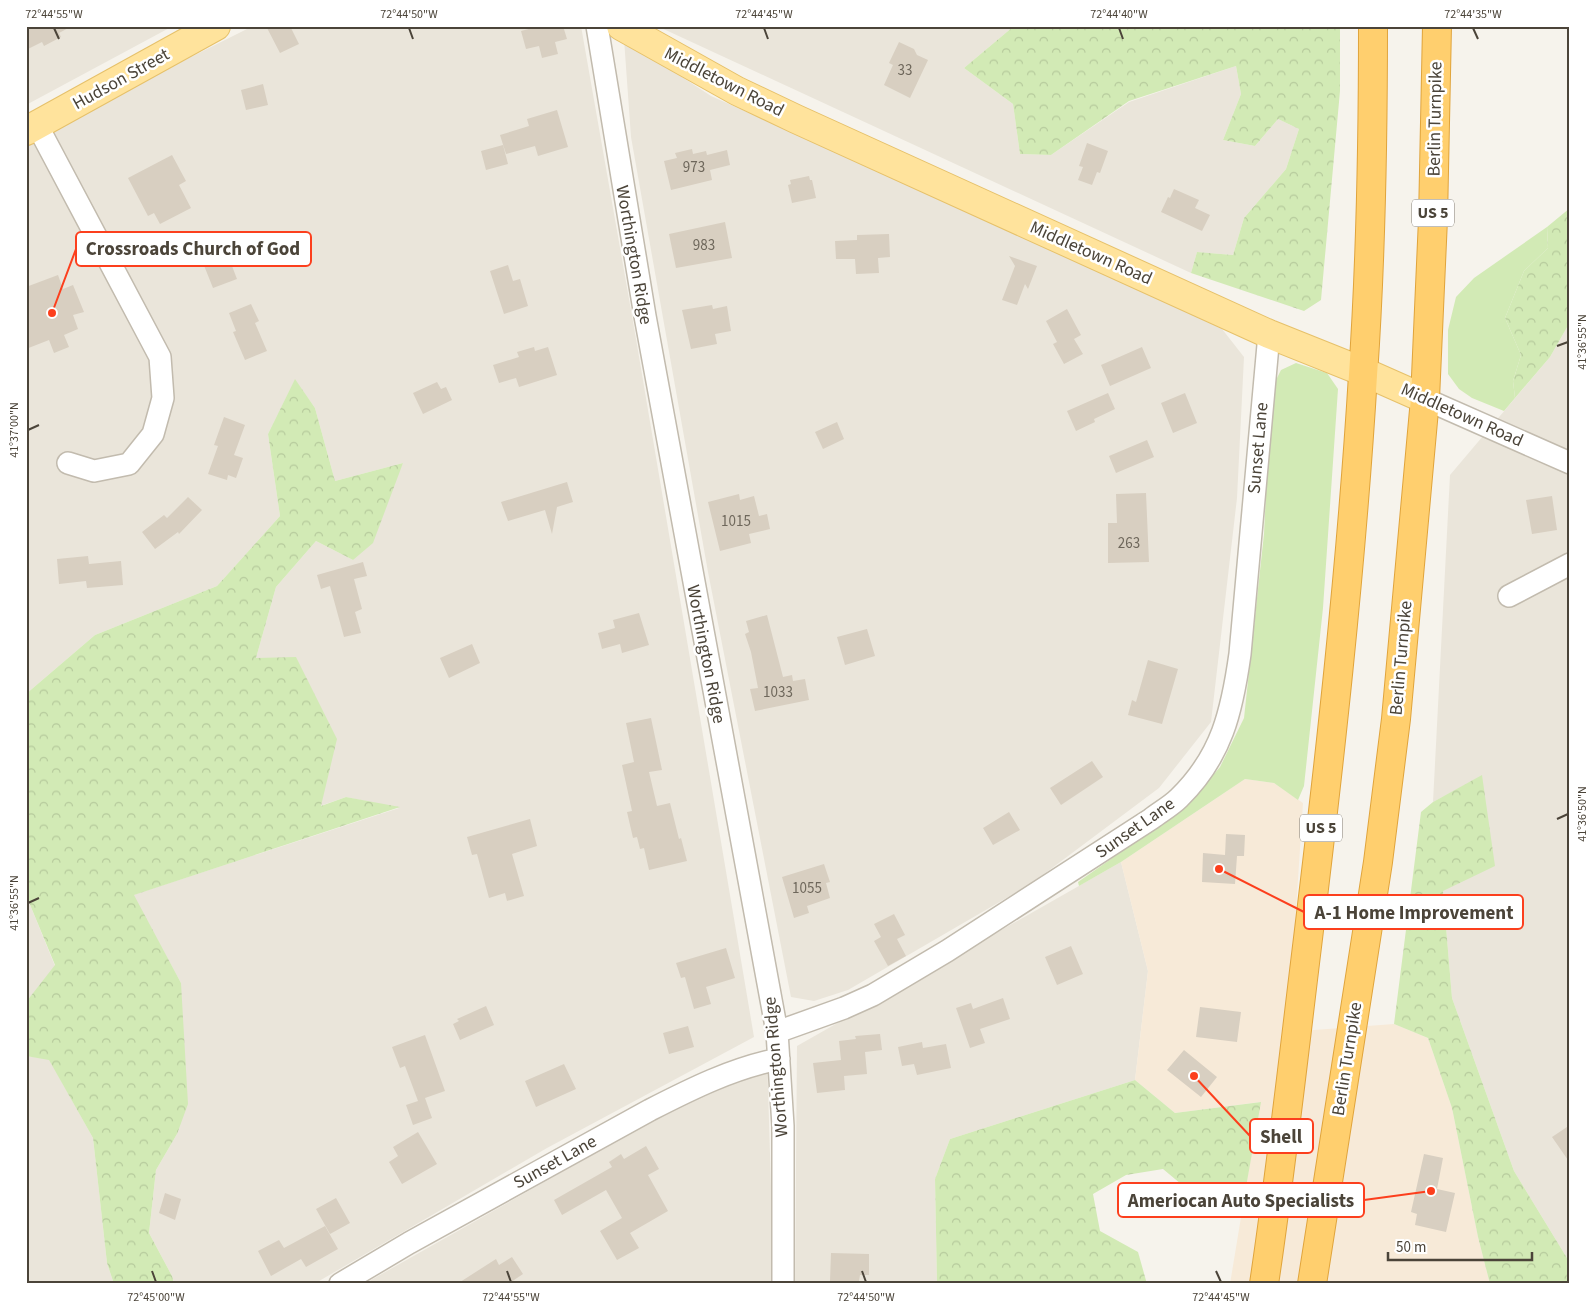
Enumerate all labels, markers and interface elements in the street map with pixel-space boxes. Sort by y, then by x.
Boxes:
text: 72°44'55"W [25,6,83,23]
text: 72°44'50"W [380,6,438,23]
text: 72°44'45"W [735,6,793,23]
text: 72°44'40"W [1090,6,1148,23]
text: 72°44'35"W [1444,6,1502,23]
street label: Middletown Road [660,41,788,123]
street label: Hudson Street [68,42,174,116]
house number: 33 [898,60,912,81]
street label: Berlin Turnpike [1421,61,1449,177]
house number: 973 [683,157,705,178]
street label: Worthington Ridge [609,183,659,327]
road number: US 5 [1412,200,1454,227]
street label: Middletown Road [1026,215,1156,291]
callout: Crossroads Church of God [76,232,311,266]
house number: 983 [693,235,715,256]
text: Crossroads Church of God [86,236,300,263]
text: 41°36'55"N [1574,314,1591,370]
street label: Middletown Road [1397,377,1527,453]
street label: Sunset Lane [1242,401,1274,495]
text: 41°37'00"N [6,402,23,458]
house number: 1015 [721,511,751,532]
house number: 263 [1118,533,1140,554]
street label: Worthington Ridge [680,582,732,726]
street label: Berlin Turnpike [1384,600,1418,716]
house number: 1033 [763,682,793,703]
text: 41°36'50"N [1574,786,1591,842]
street label: Sunset Lane [1090,791,1180,865]
road number: US 5 [1300,814,1342,841]
text: 41°36'55"N [6,875,23,931]
house number: 1055 [792,878,822,899]
callout: A-1 Home Improvement [1304,895,1523,929]
text: A-1 Home Improvement [1314,900,1513,927]
street label: Worthington Ridge [757,996,795,1138]
street label: Berlin Turnpike [1326,1000,1368,1118]
callout: Shell [1250,1119,1313,1153]
text: Shell [1260,1124,1303,1151]
street label: Sunset Lane [509,1129,601,1195]
callout: Ameriocan Auto Specialists [1118,1183,1364,1217]
text: Ameriocan Auto Specialists [1127,1188,1354,1215]
scale bar [1388,1230,1532,1262]
text: 50 m [1396,1237,1426,1258]
text: 72°45'00"W [127,1289,185,1306]
text: 72°44'55"W [482,1289,540,1306]
text: 72°44'50"W [837,1289,895,1306]
text: 72°44'45"W [1192,1289,1250,1306]

